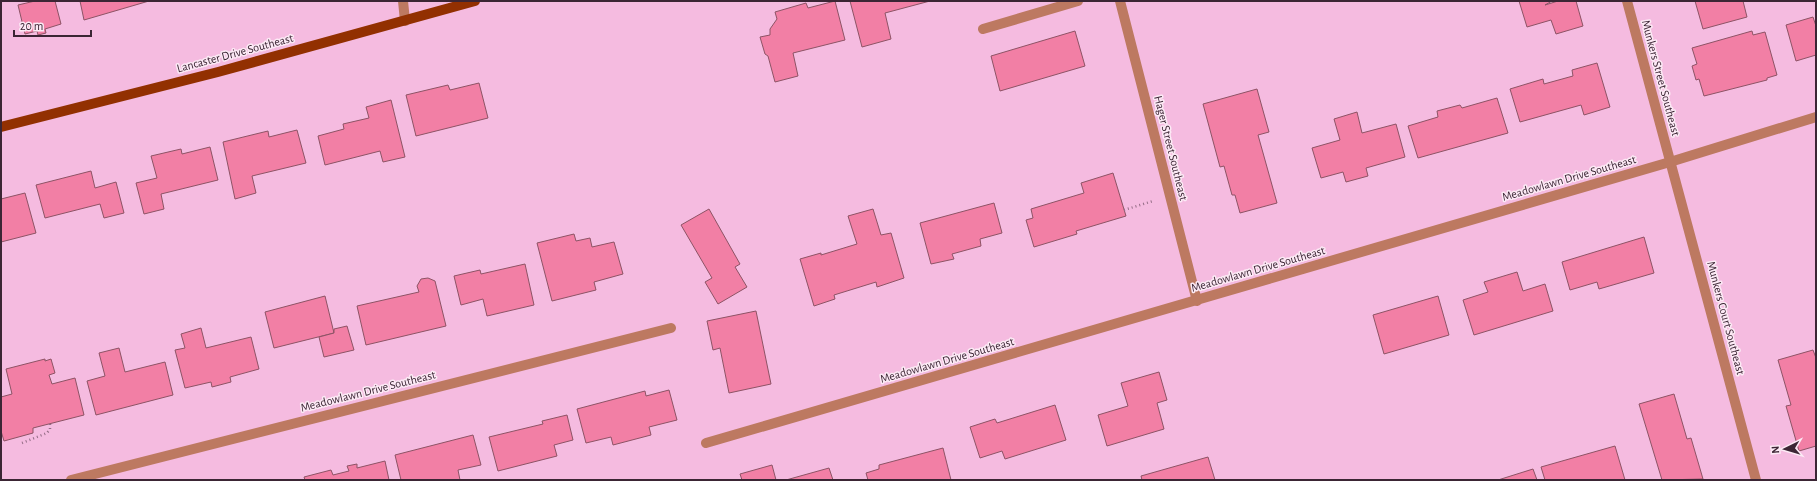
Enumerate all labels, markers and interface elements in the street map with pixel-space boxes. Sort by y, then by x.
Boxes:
scale bar [14,12,91,38]
street label: Munkers Street Southeast [1640,19,1682,137]
text: 20 m [20,20,43,32]
street label: Lancaster Drive Southeast [176,32,295,74]
street label: Hager Street Southeast [1152,94,1190,202]
street label: Meadowlawn Drive Southeast [1501,153,1637,203]
street label: Meadowlawn Drive Southeast [1190,244,1326,294]
street label: Munkers Court Southeast [1705,260,1747,376]
street label: Meadowlawn Drive Southeast [879,335,1015,385]
street label: Meadowlawn Drive Southeast [299,368,437,414]
north arrow [1765,429,1805,469]
text: N [1770,446,1781,454]

